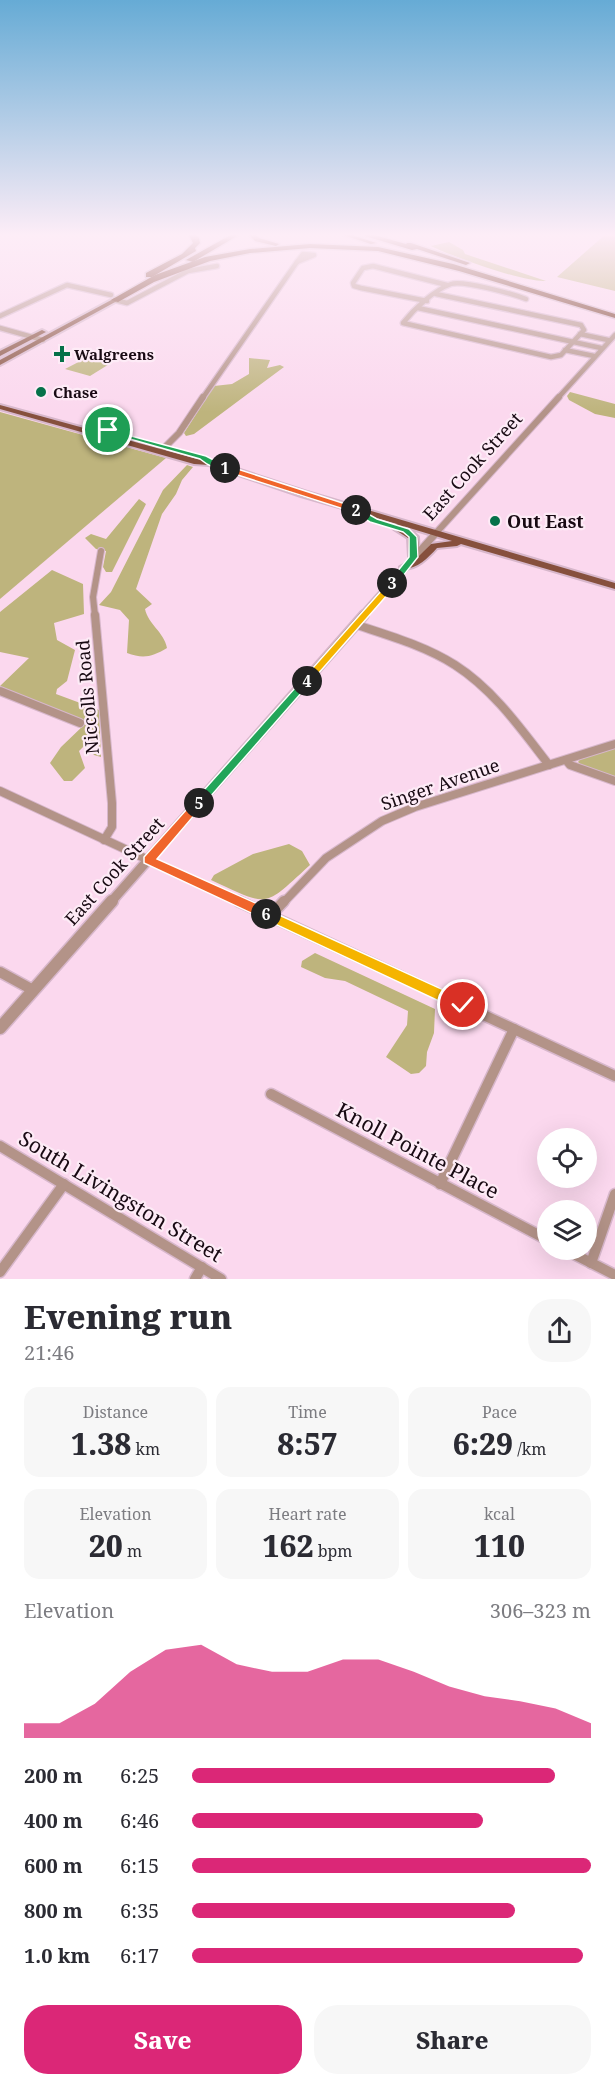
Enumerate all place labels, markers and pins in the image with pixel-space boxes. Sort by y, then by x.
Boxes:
place label: Walgreens [74,344,154,364]
marker: Walgreens [55,347,69,361]
place label: Chase [53,382,98,402]
marker: Chase [34,385,48,399]
pin [82,404,133,455]
pin: 1 [210,453,240,483]
pin: 2 [341,495,371,525]
place label: Out East [507,509,584,533]
marker: Out East [488,514,502,528]
pin: 3 [377,568,407,598]
pin: 4 [292,666,322,696]
pin: 5 [184,788,214,818]
pin: 6 [251,899,281,929]
pin [437,979,488,1030]

